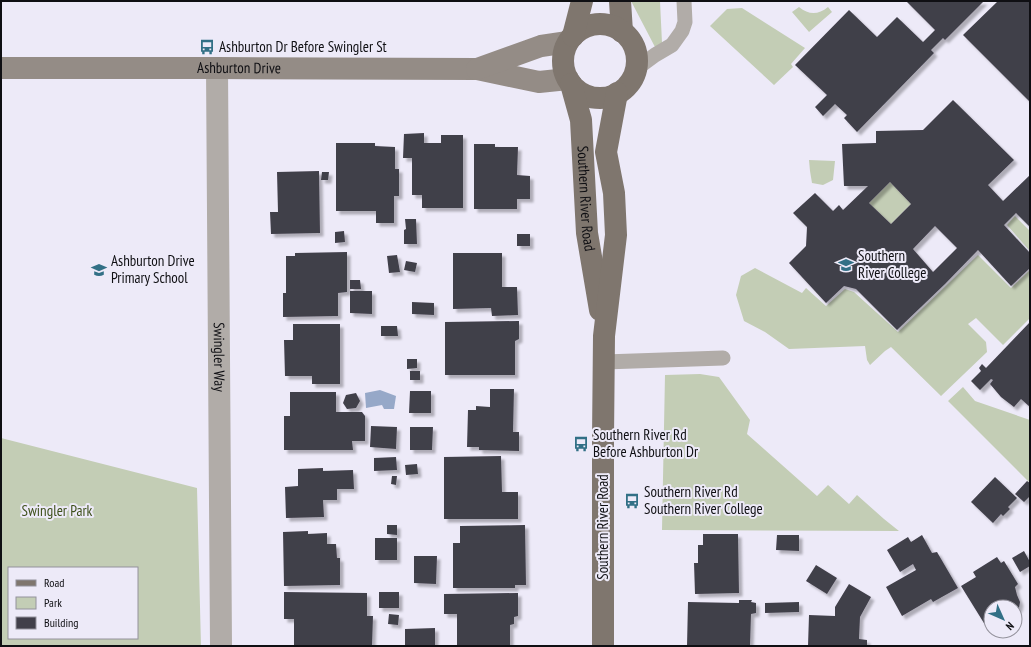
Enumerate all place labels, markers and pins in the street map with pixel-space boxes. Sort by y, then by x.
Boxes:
place label: Ashburton Dr Before Swingler St [219,37,387,56]
bus stop icon: Ashburton Dr Before Swingler St [198,38,216,56]
place label: Southern River College [858,246,926,282]
place label: Ashburton Drive Primary School [111,251,195,287]
school or university icon: Southern River College [837,256,855,274]
school or university icon: Ashburton Drive Primary School [90,261,108,279]
place label: Southern River Rd Before Ashburton Dr [593,425,699,461]
bus stop icon: Southern River Rd Before Ashburton Dr [572,435,590,453]
place label: Southern River Rd Southern River College [644,482,763,518]
bus stop icon: Southern River Rd Southern River College [623,492,641,510]

